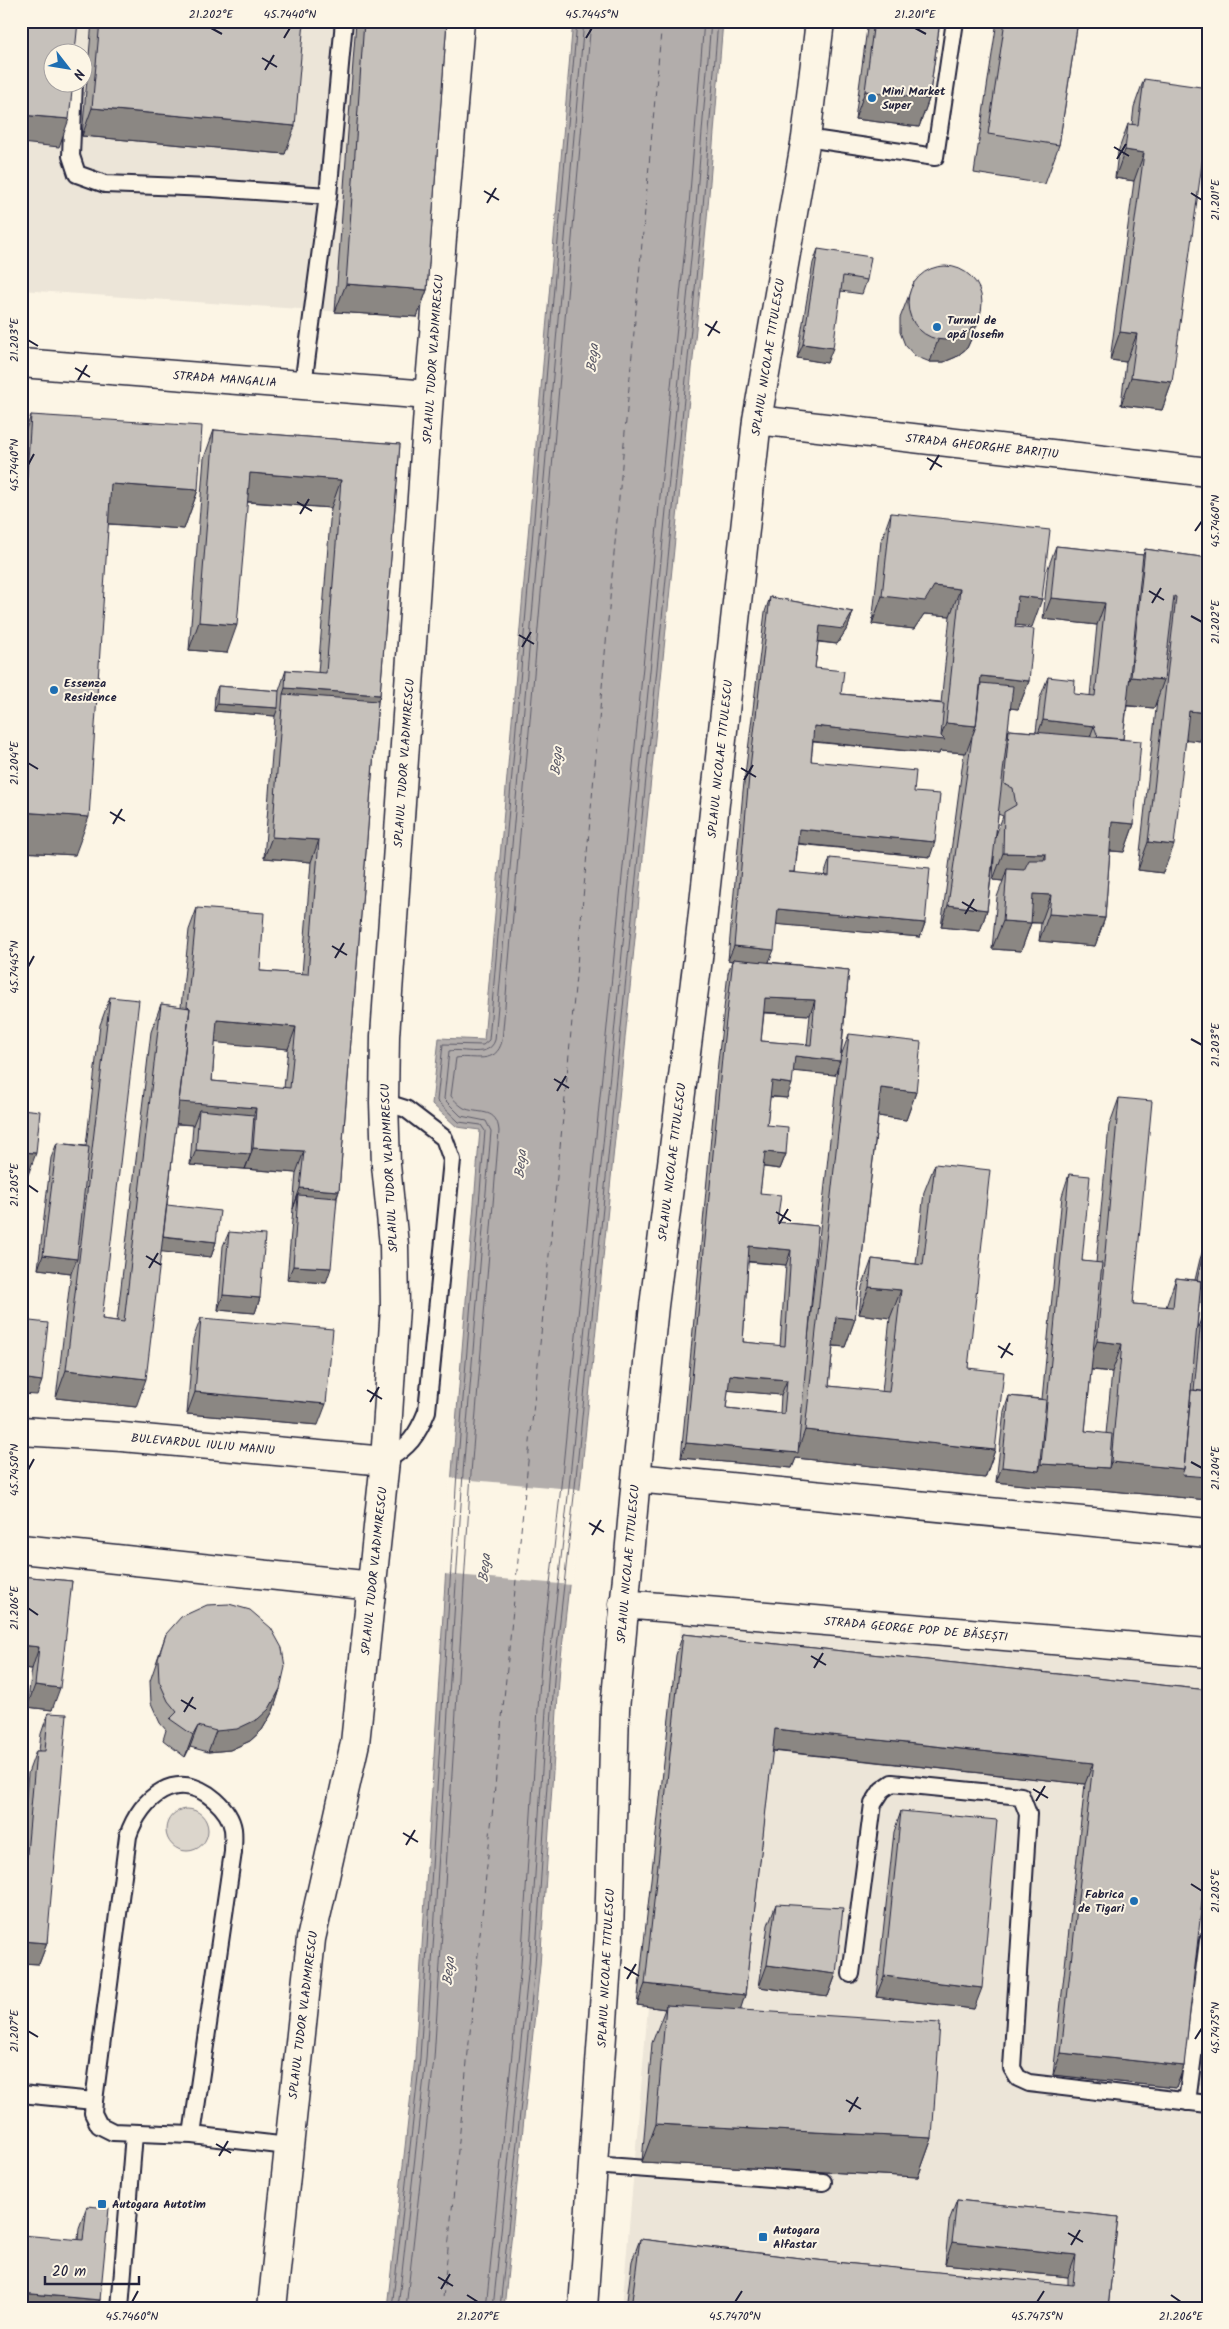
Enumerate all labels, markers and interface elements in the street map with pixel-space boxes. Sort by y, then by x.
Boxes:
text: 21.202°E [189,5,234,24]
text: 45.7440°N [264,5,316,24]
text: 45.7445°N [565,5,619,24]
text: 21.201°E [894,5,937,24]
north arrow [42,42,92,92]
text: N [66,65,90,84]
place label: Mini Market Super [882,82,946,115]
marker: Mini Market Super [866,92,878,104]
text: 21.201°E [1206,178,1225,221]
street label: SPLAIUL TUDOR VLADIMIRESCU [418,274,449,444]
street label: SPLAIUL NICOLAE TITULESCU [747,277,790,437]
place label: Turnul de apă Iosefin [947,311,1004,344]
text: 21.203°E [5,317,24,362]
marker: Turnul de apă Iosefin [931,321,943,333]
water label: Bega [581,342,605,373]
street label: STRADA MANGALIA [172,366,278,393]
street label: STRADA GHEORGHE BARIȚIU [905,429,1059,464]
text: 45.7440°N [5,439,24,491]
text: 45.7460°N [1206,495,1225,547]
text: 21.202°E [1206,599,1225,644]
place label: Essenza Residence [64,674,117,707]
street label: SPLAIUL TUDOR VLADIMIRESCU [389,678,420,848]
street label: SPLAIUL NICOLAE TITULESCU [703,679,738,839]
marker: Essenza Residence [48,684,60,696]
text: 21.204°E [5,740,24,785]
water label: Bega [545,745,569,776]
text: 45.7445°N [5,940,24,994]
text: 21.203°E [1206,1022,1225,1067]
street label: SPLAIUL NICOLAE TITULESCU [653,1082,692,1242]
street label: SPLAIUL TUDOR VLADIMIRESCU [376,1083,403,1253]
water label: Bega [509,1148,533,1179]
text: 21.205°E [5,1162,24,1207]
street label: BULEVARDUL IULIU MANIU [130,1429,276,1460]
text: 45.7450°N [5,1444,24,1496]
text: 21.204°E [1206,1445,1225,1490]
street label: SPLAIUL NICOLAE TITULESCU [612,1484,645,1644]
street label: SPLAIUL TUDOR VLADIMIRESCU [356,1486,393,1656]
water label: Bega [473,1552,497,1583]
text: 21.206°E [5,1585,24,1630]
street label: STRADA GEORGE POP DE BĂSEȘTI [823,1612,1009,1647]
text: 21.205°E [1206,1868,1225,1913]
place label: Fabrica de Tigari [1078,1885,1125,1918]
street label: SPLAIUL NICOLAE TITULESCU [593,1888,620,2048]
marker: Fabrica de Tigari [1128,1895,1140,1907]
street label: SPLAIUL TUDOR VLADIMIRESCU [284,1930,323,2100]
water label: Bega [437,1955,461,1986]
text: 45.7475°N [1206,2002,1225,2054]
text: 21.207°E [5,2008,24,2053]
place label: Autogara Autotim [112,2195,206,2214]
marker: Autogara Autotim [96,2198,108,2210]
place label: Autogara Alfastar [773,2221,820,2254]
marker: Autogara Alfastar [757,2231,769,2243]
scale bar [45,2254,139,2286]
text: 20 m [52,2260,86,2284]
text: 45.7460°N [106,2307,158,2326]
text: 21.207°E [456,2307,501,2326]
text: 45.7470°N [709,2307,761,2326]
text: 45.7475°N [1011,2307,1063,2326]
text: 21.206°E [1159,2307,1204,2326]

